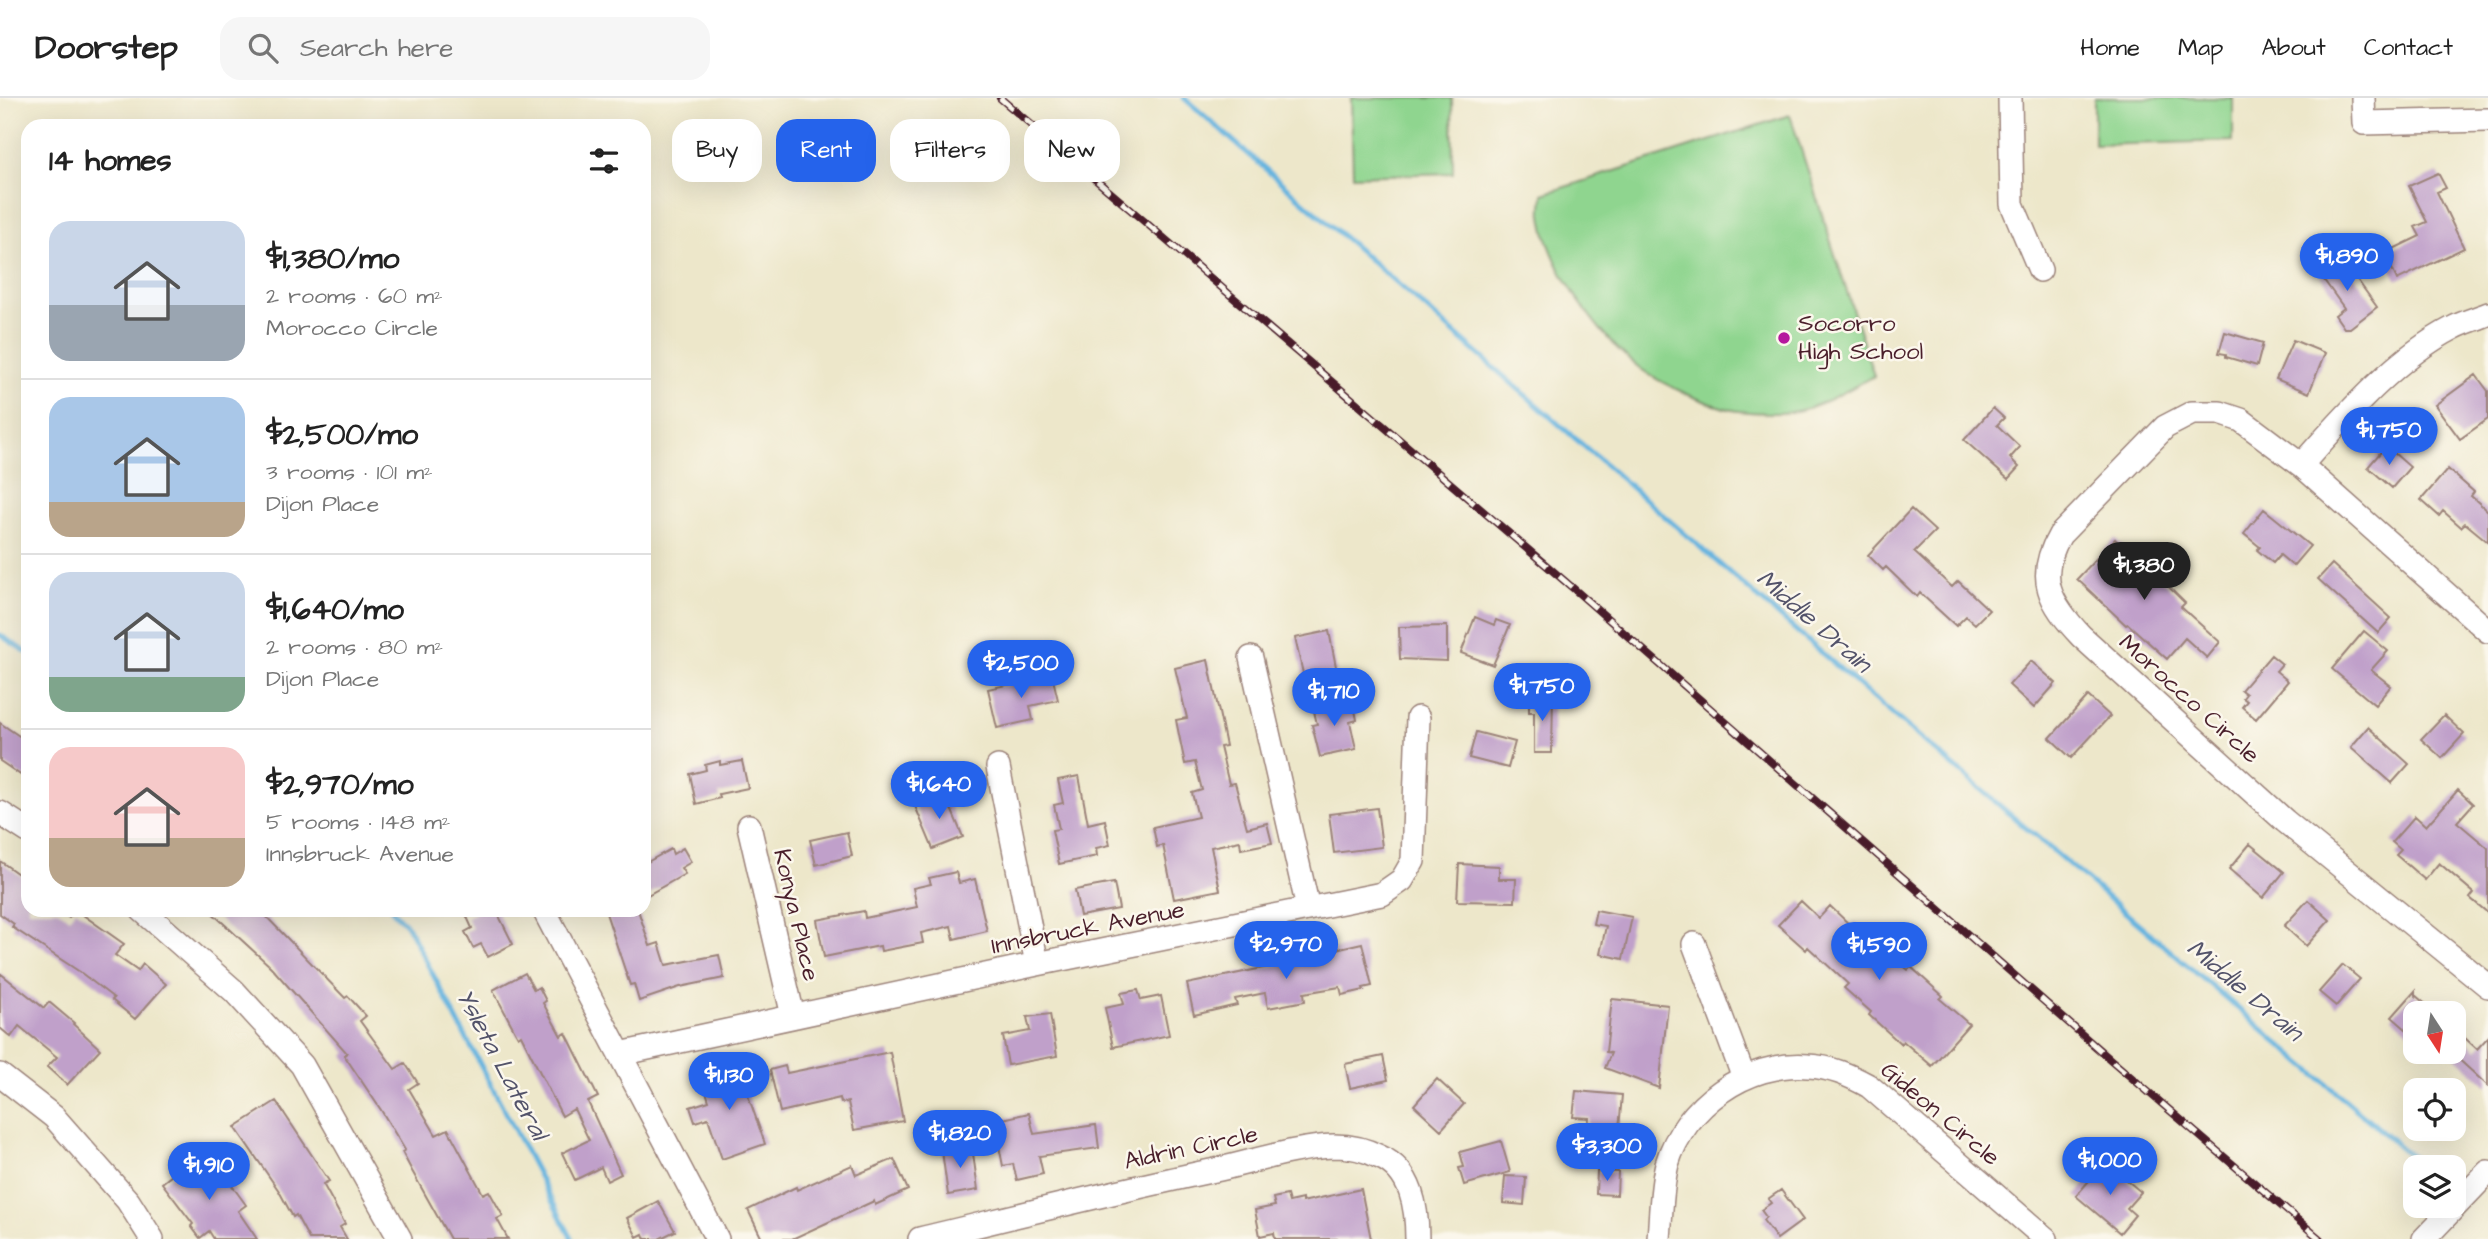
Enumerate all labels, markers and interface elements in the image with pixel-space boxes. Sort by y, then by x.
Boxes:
search box [220,17,710,80]
text: Doorstep [35,25,178,71]
icon: search [244,29,282,67]
text: Search here [300,30,453,66]
text: Home [2080,31,2140,65]
text: Map [2178,31,2223,65]
text: About [2261,31,2326,65]
text: Contact [2364,31,2453,65]
chip: Buy [672,119,762,182]
chip: Rent [776,119,876,182]
chip: Filters [890,119,1010,182]
chip: New [1024,119,1120,182]
text: 14 homes [49,140,172,182]
icon: filters [585,142,623,180]
pin: $1,890 [2290,234,2404,293]
text: $1,380/mo [266,238,399,280]
text: $1,890 [2316,240,2378,272]
icon: home [105,249,189,333]
text: 2 rooms · 60 m² [266,280,443,312]
place label: Socorro High School [1798,307,1923,370]
text: Morocco Circle [266,312,438,344]
marker: Socorro High School [1776,330,1792,346]
pin: $1,750 [2332,408,2446,467]
text: $2,500/mo [266,414,418,456]
text: $1,750 [2357,414,2421,446]
icon: home [105,425,189,509]
text: 3 rooms · 101 m² [266,456,433,488]
text: Dijon Place [266,488,379,520]
pin: $1,380 [2087,542,2201,602]
text: $1,380 [2114,549,2174,581]
water label: Middle Drain [1749,561,1881,682]
text: $1,640/mo [266,589,404,631]
icon: home [105,600,189,684]
street label: Morocco Circle [2111,626,2267,772]
text: 2 rooms · 80 m² [266,631,443,663]
pin: $2,500 [964,640,1078,700]
text: $2,500 [983,647,1059,679]
text: Dijon Place [266,663,379,695]
pin: $1,750 [1485,664,1599,723]
pin: $1,710 [1277,668,1391,728]
text: $1,750 [1510,670,1574,702]
text: $1,710 [1308,675,1360,707]
pin: $1,640 [882,762,996,821]
text: $2,970/mo [266,764,414,806]
text: $1,640 [907,768,971,800]
icon: home [105,775,189,859]
text: 5 rooms · 148 m² [266,806,450,838]
text: Innsbruck Avenue [266,838,454,870]
street label: Konya Place [763,846,828,985]
street label: Innsbruck Avenue [989,893,1188,963]
pin: $2,970 [1229,922,1343,981]
pin: $1,590 [1822,922,1936,982]
text: $2,970 [1250,928,1322,960]
text: $1,590 [1847,929,1911,961]
water label: Middle Drain [2179,931,2313,1051]
water label: Ysleta Lateral [447,982,558,1149]
north arrow [2403,1001,2466,1064]
map controls [2403,1001,2466,1218]
pin: $1,130 [672,1052,786,1112]
street label: Gideon Circle [1873,1054,2007,1174]
text: $1,130 [705,1059,754,1091]
button: locate [2403,1078,2466,1141]
pin: $1,820 [903,1110,1017,1170]
text: $1,820 [929,1117,991,1149]
street label: Aldrin Circle [1121,1117,1261,1179]
pin: $3,300 [1550,1124,1664,1183]
text: $3,300 [1572,1130,1642,1162]
pin: $1,000 [2053,1138,2167,1197]
pin: $1,910 [152,1142,266,1202]
text: $1,000 [2078,1144,2142,1176]
text: $1,910 [184,1149,234,1181]
button: layers [2403,1155,2466,1218]

